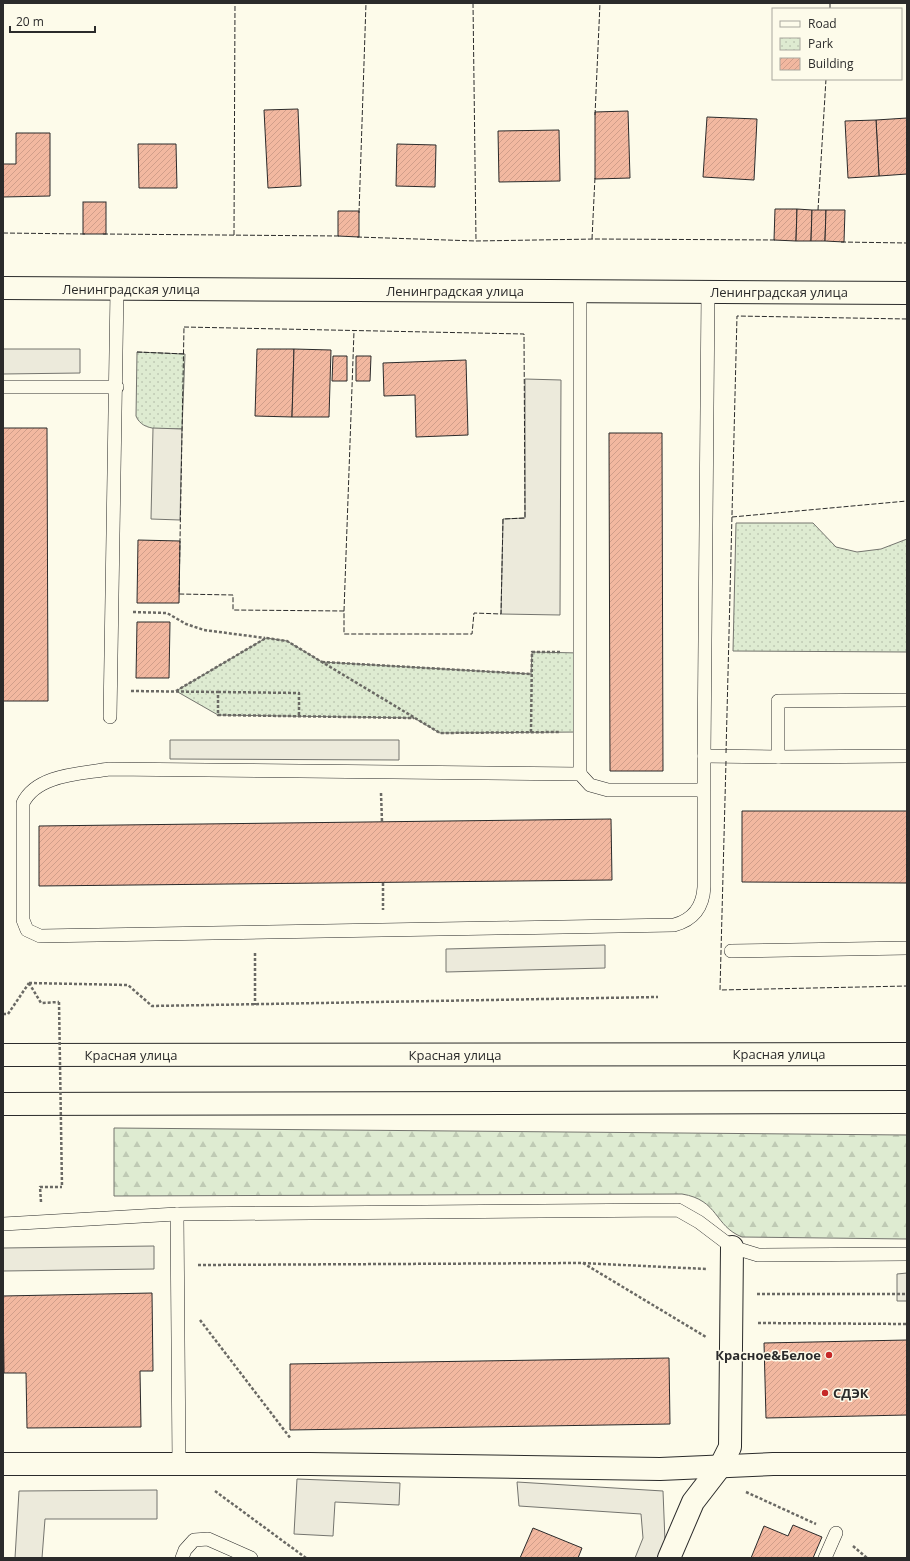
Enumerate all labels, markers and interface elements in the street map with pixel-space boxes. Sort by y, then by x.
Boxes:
scale bar [10,8,95,34]
legend [772,8,902,80]
text: 20 m [16,13,44,30]
text: Road [808,15,837,32]
text: Park [808,35,834,52]
text: Building [808,55,854,72]
street label: Ленинградская улица [62,280,200,298]
street label: Ленинградская улица [386,282,524,300]
street label: Ленинградская улица [710,283,848,301]
street label: Красная улица [733,1045,825,1063]
street label: Красная улица [85,1046,177,1064]
street label: Красная улица [409,1046,501,1064]
place label: Красное&Белое [715,1346,821,1364]
marker: Красное&Белое [824,1350,834,1360]
place label: СДЭК [833,1384,869,1402]
marker: СДЭК [820,1388,830,1398]

